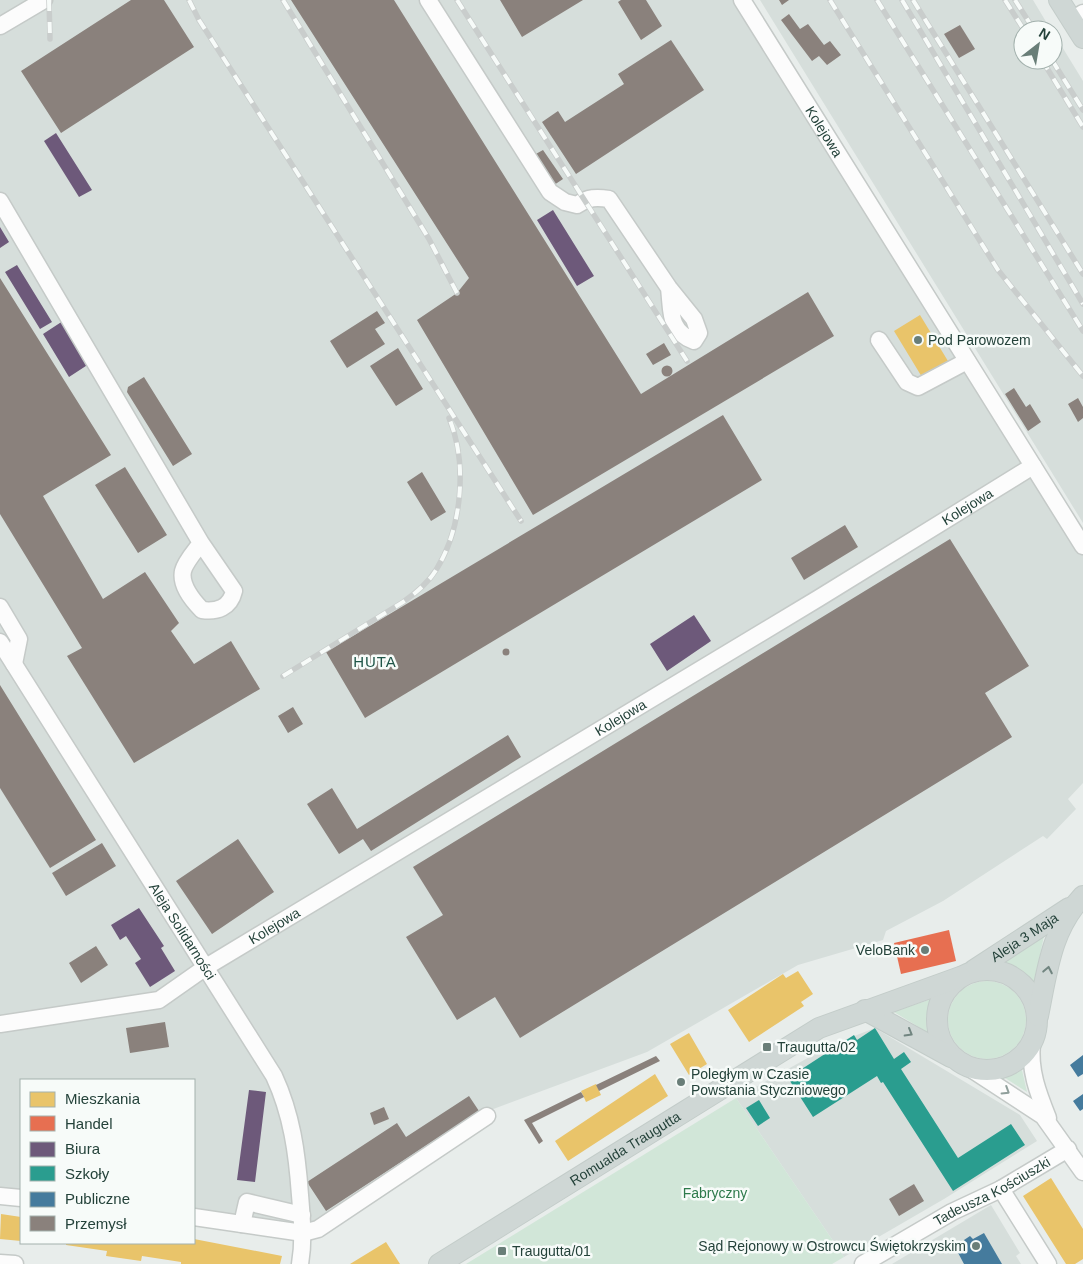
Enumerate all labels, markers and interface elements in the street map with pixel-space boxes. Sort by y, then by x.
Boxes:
north arrow [1013,20,1063,70]
text: N [1036,24,1053,43]
street label: Kolejowa [802,103,846,160]
place label: Pod Parowozem [928,332,1031,348]
marker: Pod Parowozem [912,334,924,346]
street label: Kolejowa [939,485,996,528]
district label: HUTA [353,653,397,670]
street label: Kolejowa [592,696,649,739]
street label: Aleja Solidarności [146,880,219,983]
street label: Kolejowa [246,904,303,947]
street label: Aleja 3 Maja [988,909,1061,965]
place label: VeloBank [856,942,916,958]
marker: VeloBank [919,944,931,956]
one-way arrow [1042,965,1052,974]
one-way arrow [903,1026,912,1036]
place label: Traugutta/02 [777,1039,856,1055]
marker: Traugutta/02 [761,1041,773,1053]
place label: Poległym w Czasie Powstania Styczniowego [691,1066,846,1098]
marker: Poległym w Czasie Powstania Styczniowego [675,1076,687,1088]
legend [20,1079,195,1244]
one-way arrow [1001,1084,1010,1094]
text: Mieszkania [65,1090,141,1107]
street label: Romualda Traugutta [567,1108,683,1189]
text: Handel [65,1115,113,1132]
text: Biura [65,1140,101,1157]
street label: Tadeusza Kościuszki [931,1154,1053,1229]
text: Szkoły [65,1165,110,1182]
park label: Fabryczny [683,1185,747,1201]
text: Publiczne [65,1190,130,1207]
text: Przemysł [65,1215,127,1232]
place label: Sąd Rejonowy w Ostrowcu Świętokrzyskim [698,1237,966,1254]
marker: Sąd Rejonowy w Ostrowcu Świętokrzyskim [970,1240,982,1252]
place label: Traugutta/01 [512,1243,591,1259]
marker: Traugutta/01 [496,1245,508,1257]

